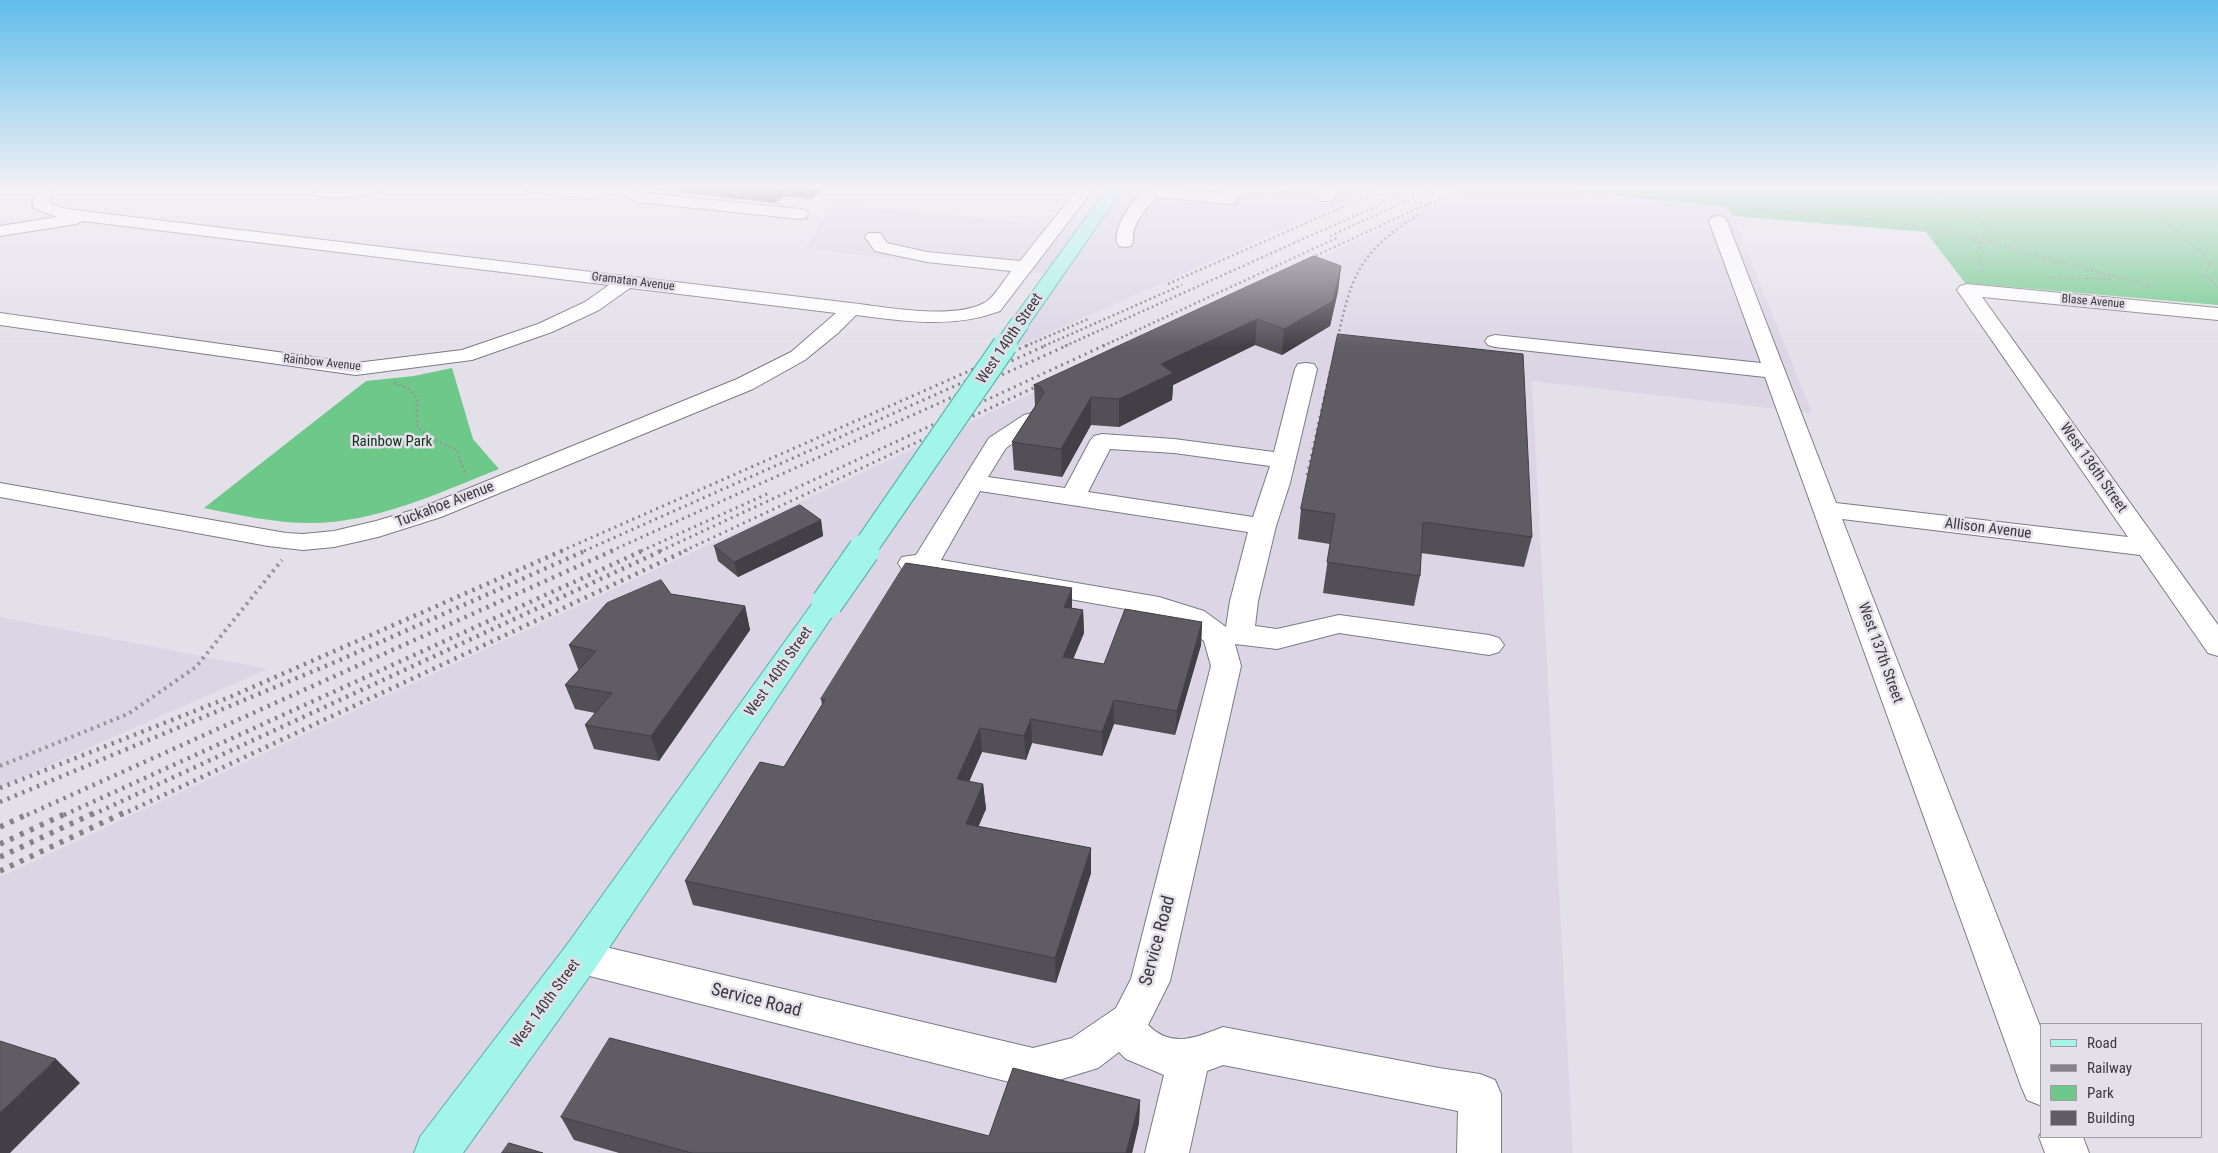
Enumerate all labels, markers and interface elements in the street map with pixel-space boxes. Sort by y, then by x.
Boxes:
street label: Gramatan Avenue [591,270,675,294]
street label: West 140th Street [973,290,1047,388]
street label: Blase Avenue [2061,292,2125,312]
street label: Rainbow Avenue [283,352,361,374]
street label: West 136th Street [2055,420,2131,516]
park label: Rainbow Park [352,433,432,451]
street label: Tuckahoe Avenue [393,478,497,532]
street label: Allison Avenue [1944,515,2032,543]
street label: West 137th Street [1854,600,1906,706]
street label: West 140th Street [741,624,817,720]
street label: Service Road [1136,894,1180,988]
street label: West 140th Street [508,956,584,1052]
street label: Service Road [709,979,803,1023]
legend [2040,1023,2203,1138]
text: Road [2087,1034,2117,1052]
text: Railway [2087,1059,2132,1077]
text: Park [2087,1084,2114,1102]
text: Building [2087,1109,2135,1127]

